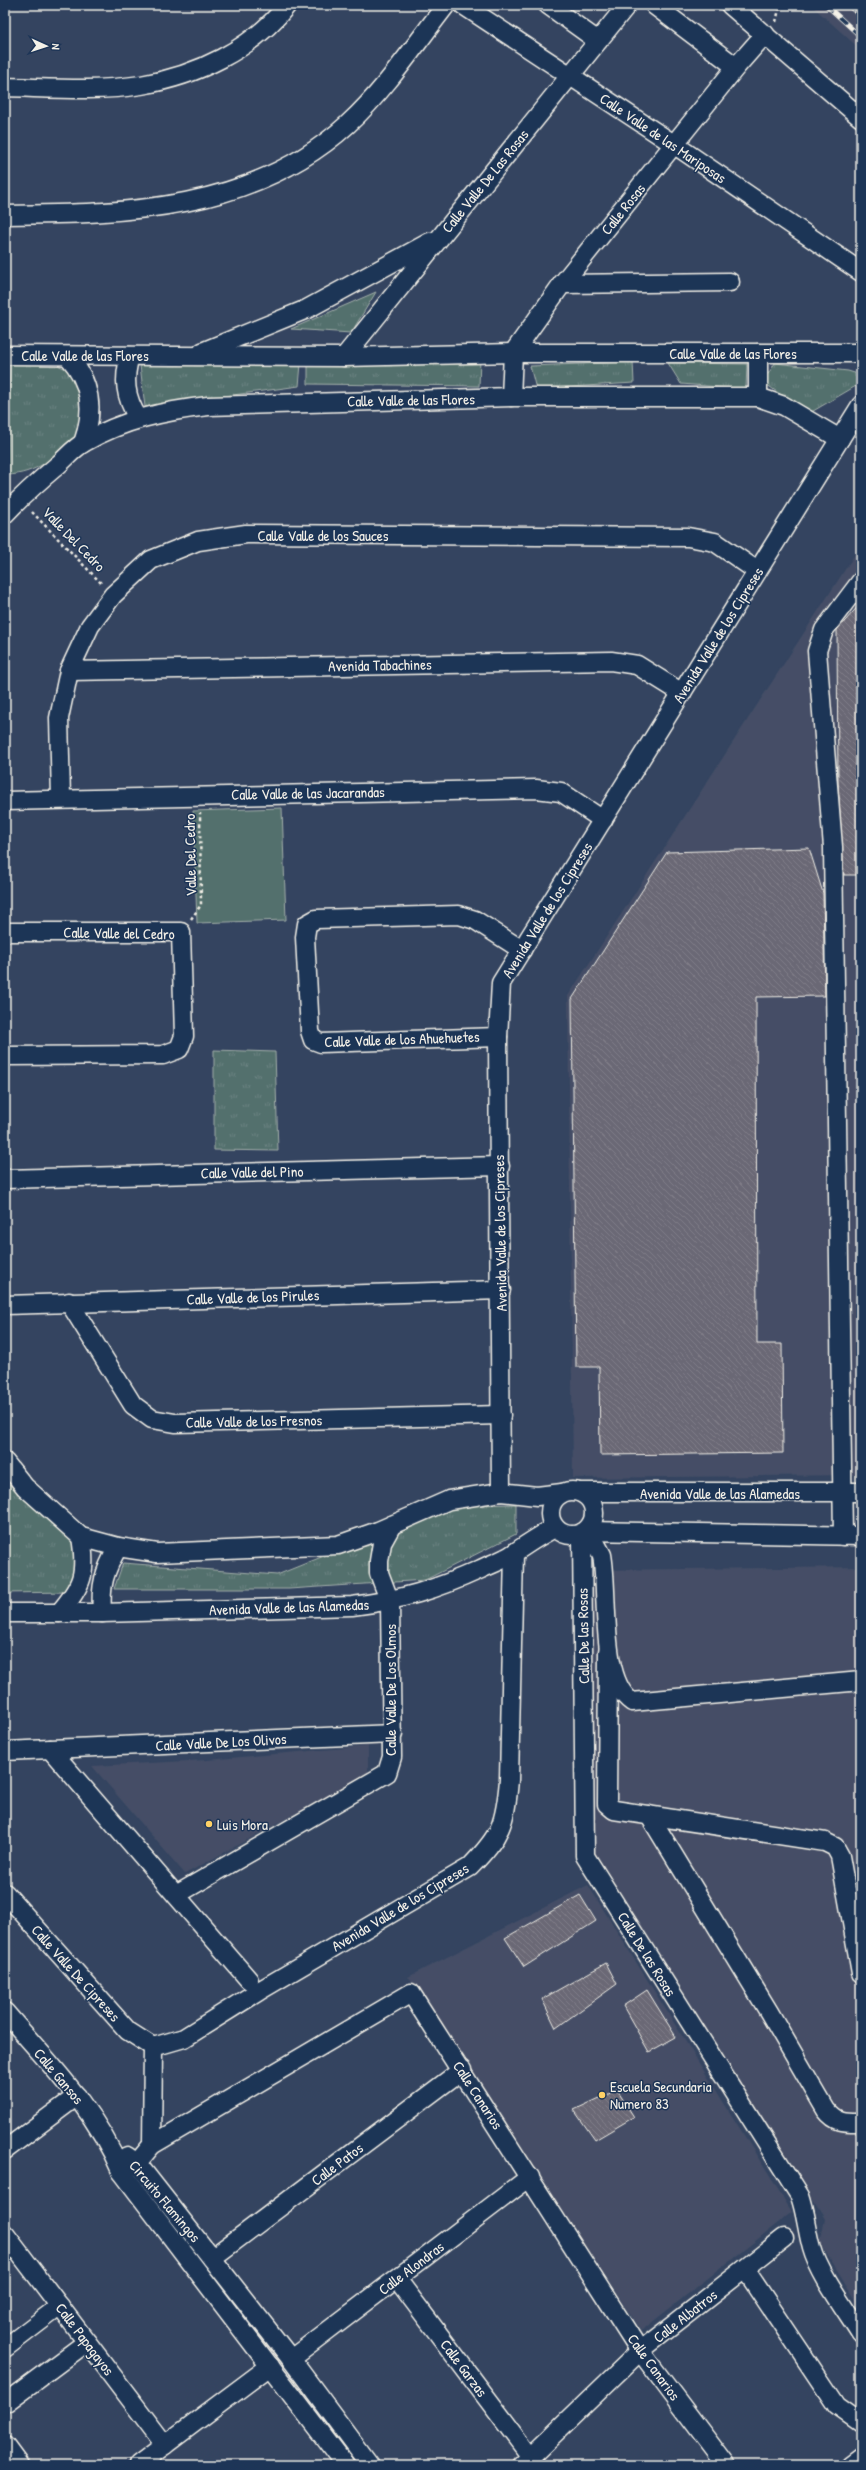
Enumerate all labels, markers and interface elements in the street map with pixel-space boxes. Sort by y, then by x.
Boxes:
north arrow [26,26,66,66]
text: N [49,43,63,50]
street label: Calle Valle de las Mariposas [596,88,731,188]
street label: Calle Valle De Las Rosas [437,125,533,237]
street label: Calle Rosas [596,179,650,239]
street label: Calle Valle de las Flores [669,343,797,364]
street label: Calle Valle de las Flores [21,345,149,366]
street label: Calle Valle de las Flores [347,388,475,412]
street label: Valle Del Cedro [38,502,110,576]
street label: Calle Valle de los Sauces [257,525,389,546]
street label: Avenida Valle de los Cipreses [668,563,769,707]
street label: Avenida Tabachines [328,654,432,676]
street label: Calle Valle de las Jacarandas [231,781,385,805]
street label: Valle Del Cedro [179,814,201,896]
street label: Avenida Valle de los Cipreses [497,838,598,982]
street label: Calle Valle del Cedro [63,922,175,944]
street label: Calle Valle de los Ahuehuetes [324,1026,480,1052]
street label: Avenida Valle de los Cipreses [488,1154,512,1311]
street label: Calle Valle del Pino [200,1161,304,1183]
street label: Calle Valle de los Pirules [186,1284,320,1310]
street label: Calle Valle de los Fresnos [186,1409,323,1433]
street label: Avenida Valle de las Alamedas [640,1483,800,1504]
street label: Calle De las Rosas [572,1588,594,1684]
street label: Avenida Valle de las Alamedas [209,1594,370,1620]
street label: Calle Valle De Los Olmos [380,1624,401,1756]
street label: Calle Valle De Los Olivos [155,1728,287,1756]
place label: Luis Mora [217,1814,268,1835]
marker: Luis Mora [204,1819,214,1829]
street label: Avenida Valle de los Cipreses [327,1858,473,1956]
street label: Calle De las Rosas [613,1908,681,2000]
street label: Calle Valle De Cipreses [27,1920,125,2026]
street label: Calle Gansos [29,2043,89,2109]
street label: Calle Canarios [448,2057,508,2133]
place label: Escuela Secundaria Numero 83 [610,2076,712,2114]
marker: Escuela Secundaria Numero 83 [597,2090,607,2100]
street label: Calle Patos [307,2137,367,2190]
street label: Circuito Flamingos [124,2155,206,2247]
street label: Calle Alondras [374,2236,448,2300]
street label: Calle Albatros [649,2284,722,2348]
street label: Calle Papagayos [51,2298,119,2380]
street label: Calle Canarios [623,2329,685,2405]
street label: Calle Garzas [435,2335,493,2401]

